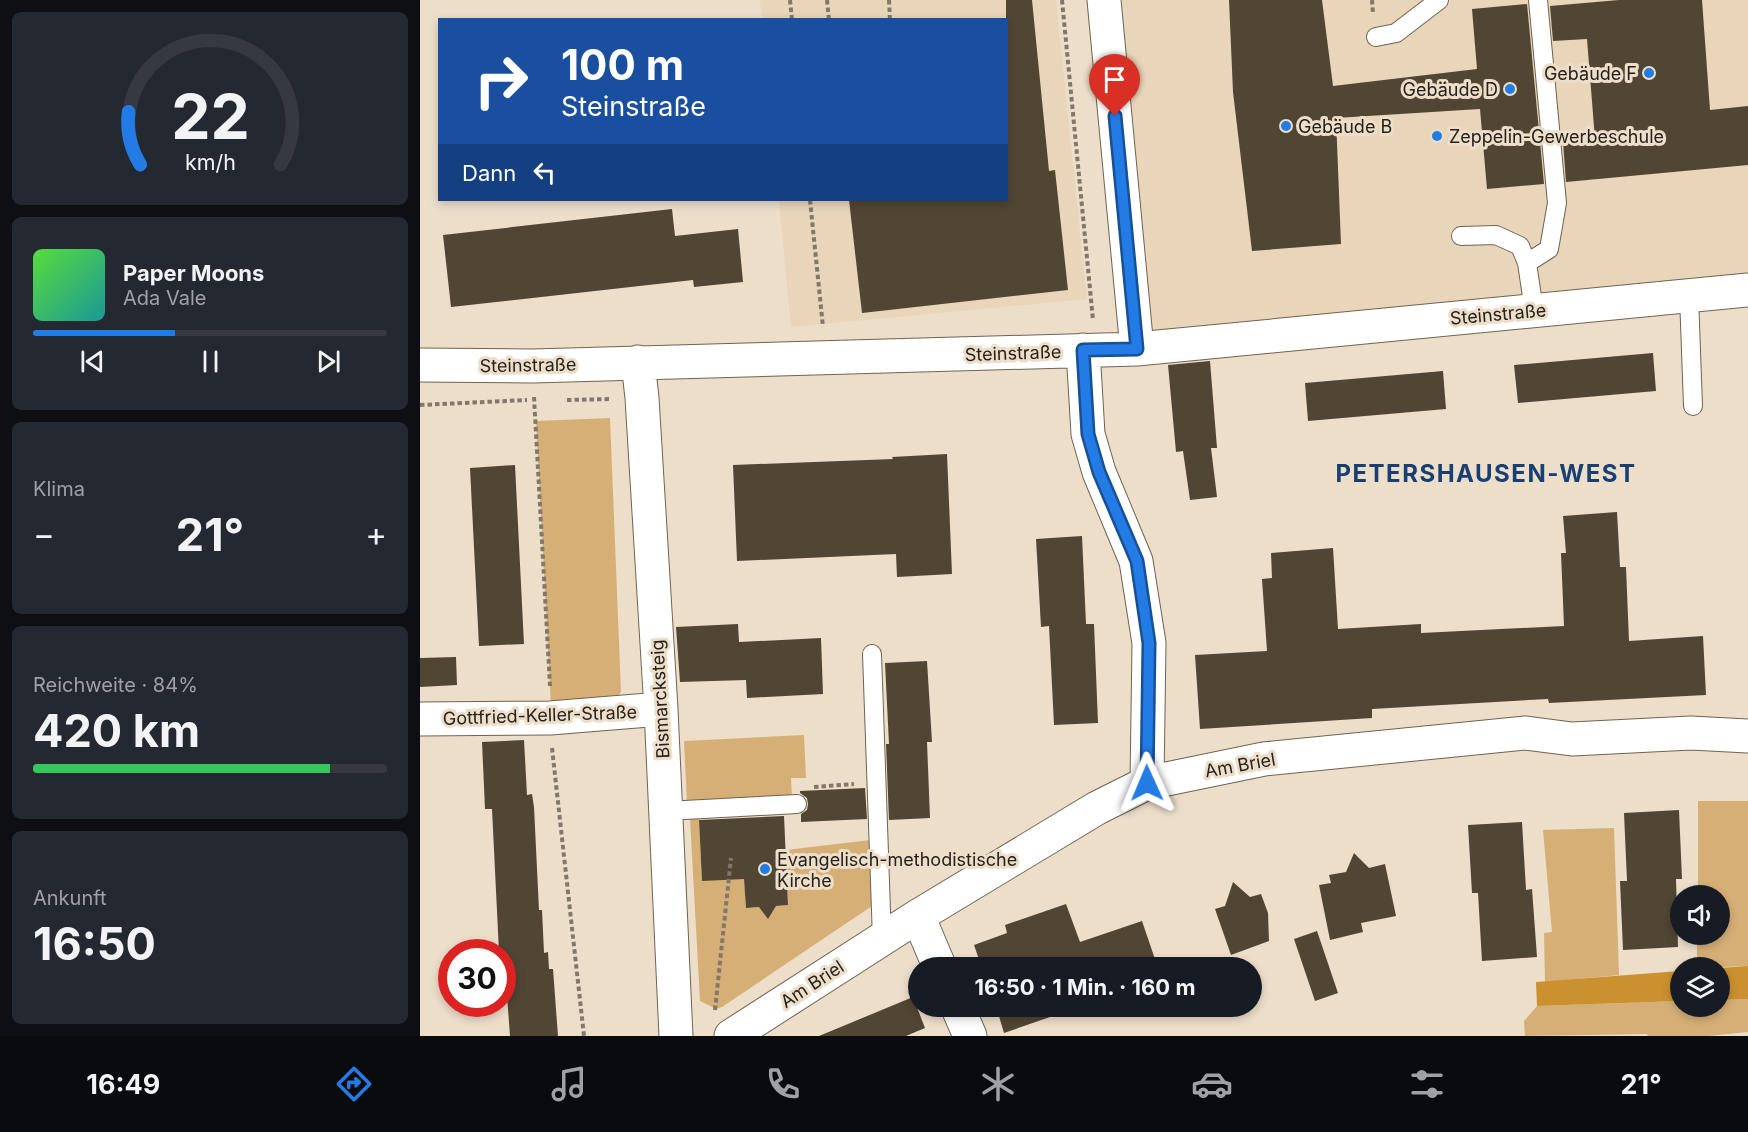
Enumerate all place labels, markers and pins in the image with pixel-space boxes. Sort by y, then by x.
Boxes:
pin [1089,54,1140,116]
place label: Gebäude F [1544,63,1637,84]
marker: Gebäude F [1642,66,1656,80]
place label: Gebäude D [1403,79,1498,100]
marker: Gebäude D [1503,82,1517,96]
place label: Gebäude B [1298,116,1392,137]
marker: Gebäude B [1279,119,1293,133]
place label: Zeppelin-Gewerbeschule [1449,126,1664,147]
marker: Zeppelin-Gewerbeschule [1430,129,1444,143]
place label: Evangelisch-methodistische Kirche [777,849,1017,891]
marker: Evangelisch-methodistische Kirche [758,862,772,876]

